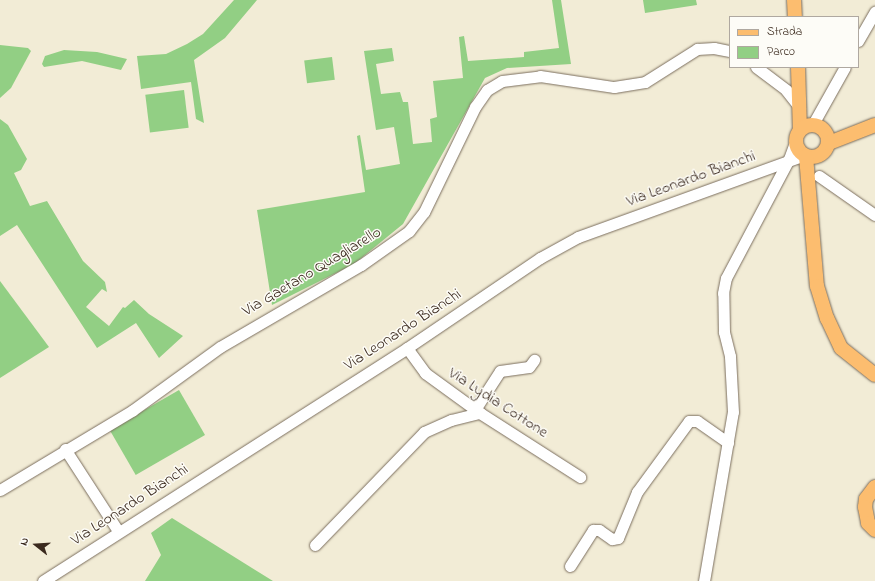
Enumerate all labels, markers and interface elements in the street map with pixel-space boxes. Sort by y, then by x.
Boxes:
legend [729,16,859,68]
text: Strada [767,23,802,41]
text: Parco [767,43,795,61]
street label: Via Leonardo Bianchi [624,147,758,211]
street label: Via Gaetano Quagliarello [239,223,385,321]
street label: Via Leonardo Bianchi [341,285,465,375]
street label: Via Lydia Cottone [445,364,551,442]
street label: Via Leonardo Bianchi [68,460,192,550]
north arrow [16,525,56,565]
text: N [16,536,33,547]

